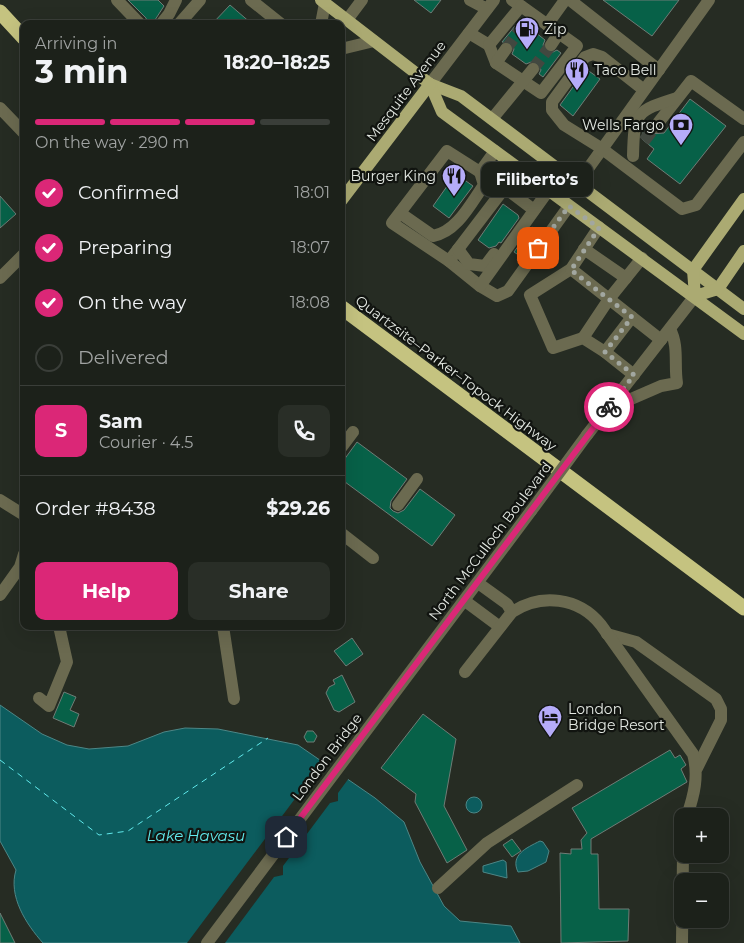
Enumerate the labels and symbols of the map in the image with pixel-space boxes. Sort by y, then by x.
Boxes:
fuel station icon: Zip [514,16,540,50]
place label: Zip [544,20,566,38]
street label: Mesquite Avenue [362,37,450,145]
restaurant icon: Taco Bell [564,57,590,91]
place label: Taco Bell [594,61,657,79]
bank icon: Wells Fargo [668,112,694,146]
place label: Wells Fargo [582,116,664,134]
restaurant icon: Burger King [441,163,467,197]
callout: Filiberto’s [482,163,594,198]
place label: Burger King [350,167,436,185]
pin [517,227,559,269]
street label: Quartzsite–Parker–Topock Highway [352,291,561,455]
courier [584,382,634,432]
street label: North McCulloch Boulevard [425,458,555,624]
place label: London Bridge Resort [568,700,665,734]
hotel icon: London Bridge Resort [537,704,563,738]
street label: London Bridge [288,710,366,804]
pin [265,816,307,858]
water label: Lake Havasu [147,826,245,845]

